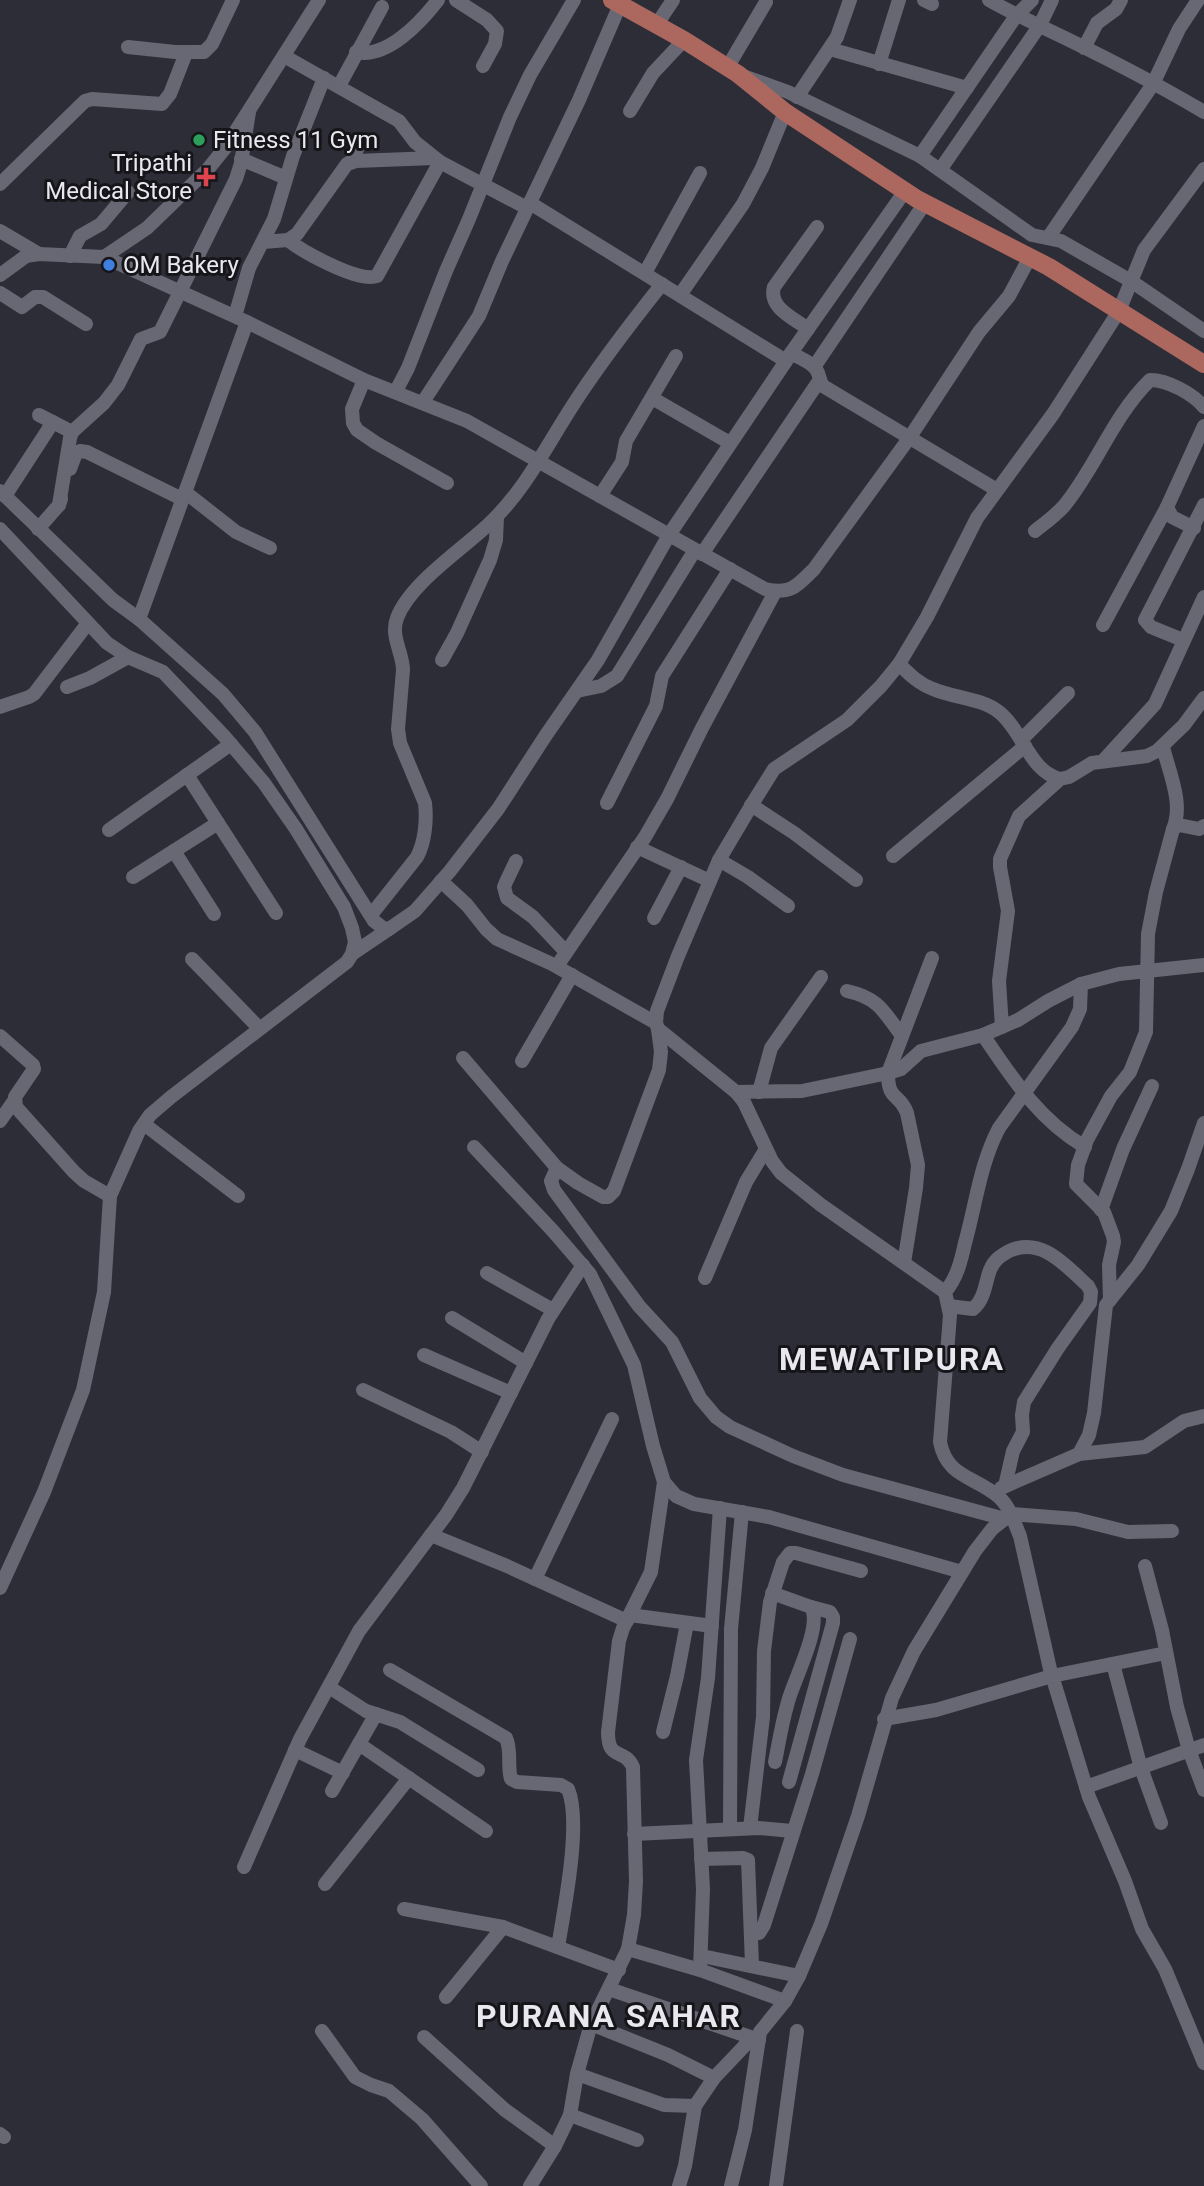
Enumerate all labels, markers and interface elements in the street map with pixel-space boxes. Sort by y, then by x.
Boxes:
place label: Fitness 11 Gym [213,126,378,154]
marker: Fitness 11 Gym [191,132,207,148]
place label: Tripathi Medical Store [45,149,192,205]
marker: Tripathi Medical Store [198,169,214,185]
place label: OM Bakery [123,251,239,279]
marker: OM Bakery [101,257,117,273]
district label: MEWATIPURA [779,1340,1005,1378]
district label: PURANA SAHAR [476,1997,742,2035]

